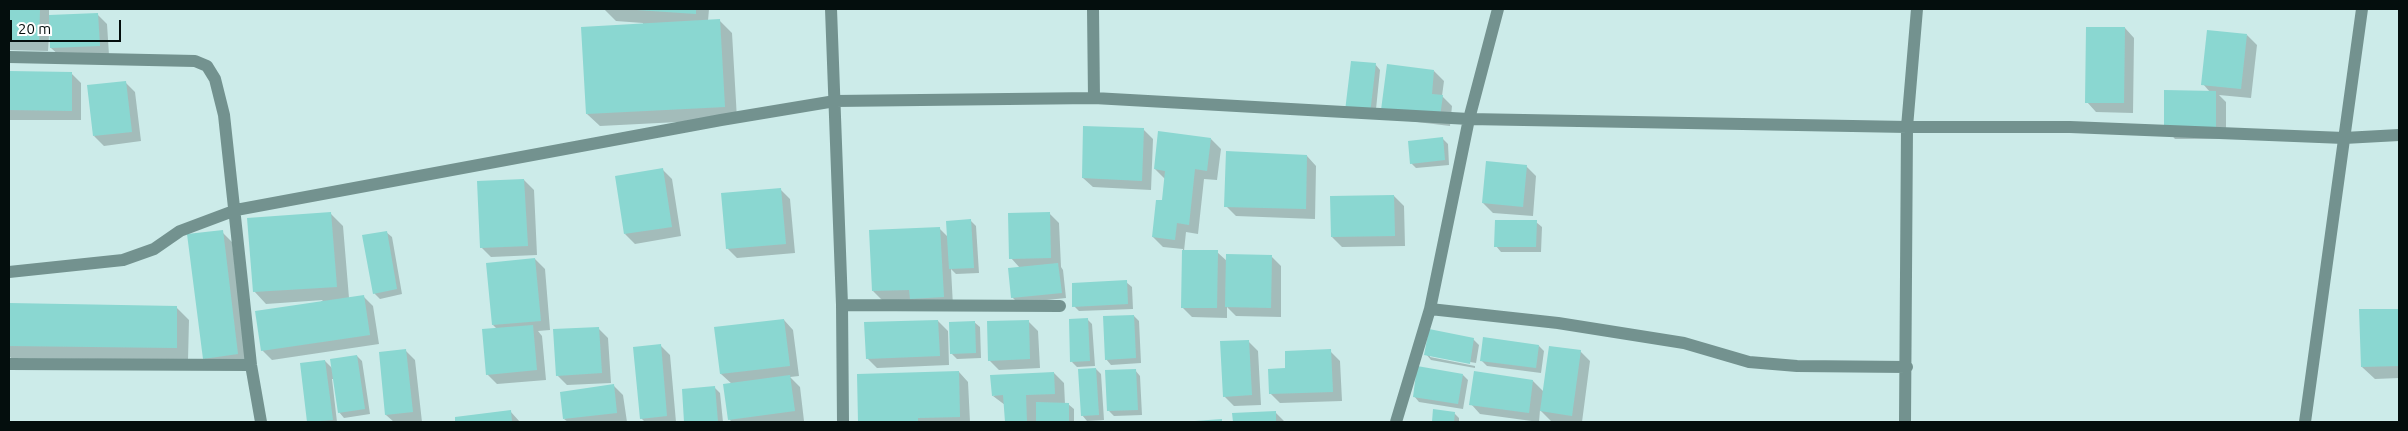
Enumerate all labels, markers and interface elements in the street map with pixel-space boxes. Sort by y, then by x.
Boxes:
scale bar [12,10,124,42]
text: 20 m [18,20,51,37]

